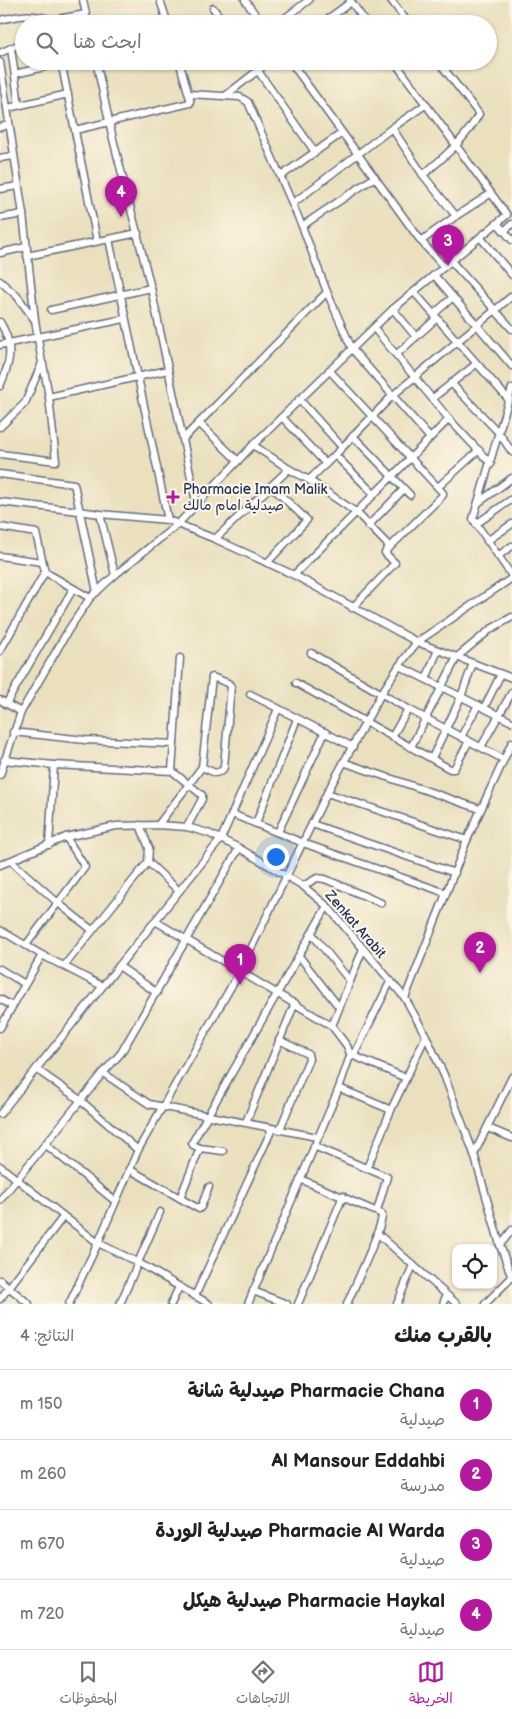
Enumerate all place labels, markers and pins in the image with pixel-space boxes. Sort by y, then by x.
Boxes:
pin: 4 [105,176,137,217]
pin: 3 [432,225,464,266]
place label: Pharmacie Imam Malik صيدلية امام مالك [183,481,327,516]
marker: Pharmacie Imam Malik صيدلية امام مالك [167,491,179,503]
pin: 2 [464,932,496,973]
pin: 1 [224,944,256,985]

